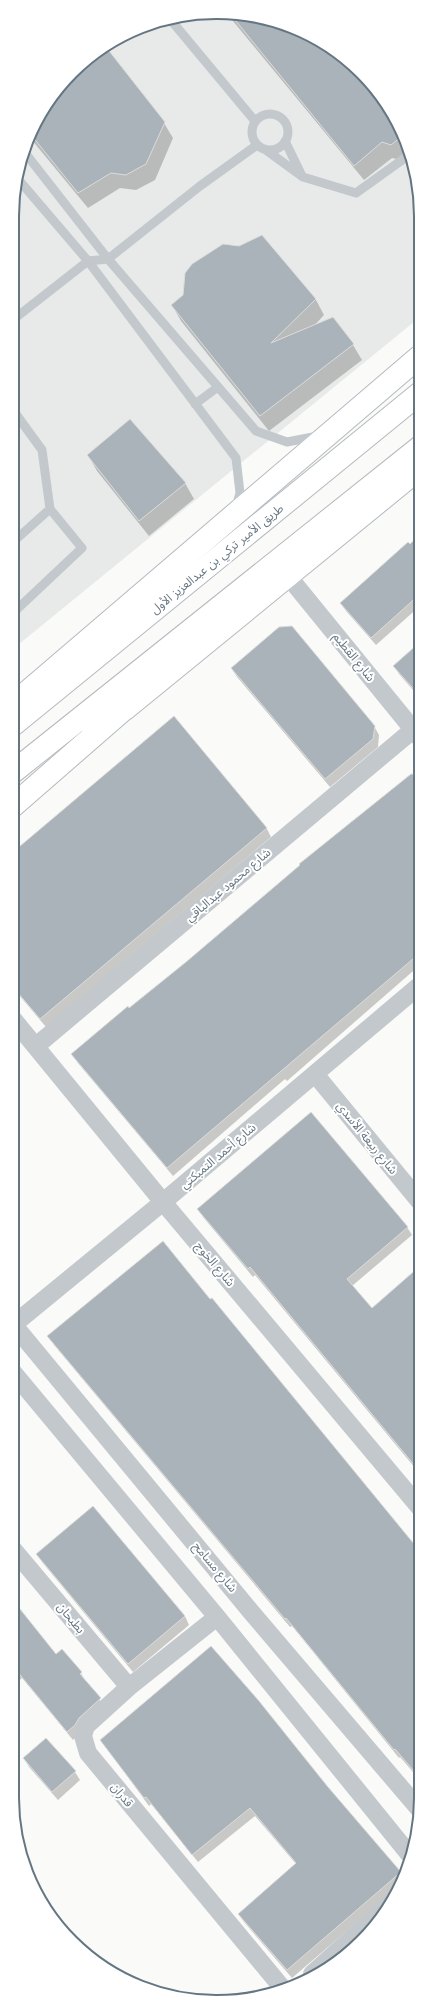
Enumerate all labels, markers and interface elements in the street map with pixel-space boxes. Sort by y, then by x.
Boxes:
street label: طريق الأمير تركي بن عبدالعزيز الأول [147,500,288,619]
street label: شارع القطيم [329,629,379,685]
street label: شارع محمود عبدالباقي [182,845,275,927]
street label: شارع ربيعة الأسدي [331,1098,401,1179]
street label: شارع أحمد التمبكتي [177,1120,260,1194]
street label: شارع الخوج [191,1238,238,1290]
street label: شارع مسامح [189,1539,241,1596]
street label: بطيحان [54,1599,89,1636]
street label: قدران [108,1779,137,1810]

